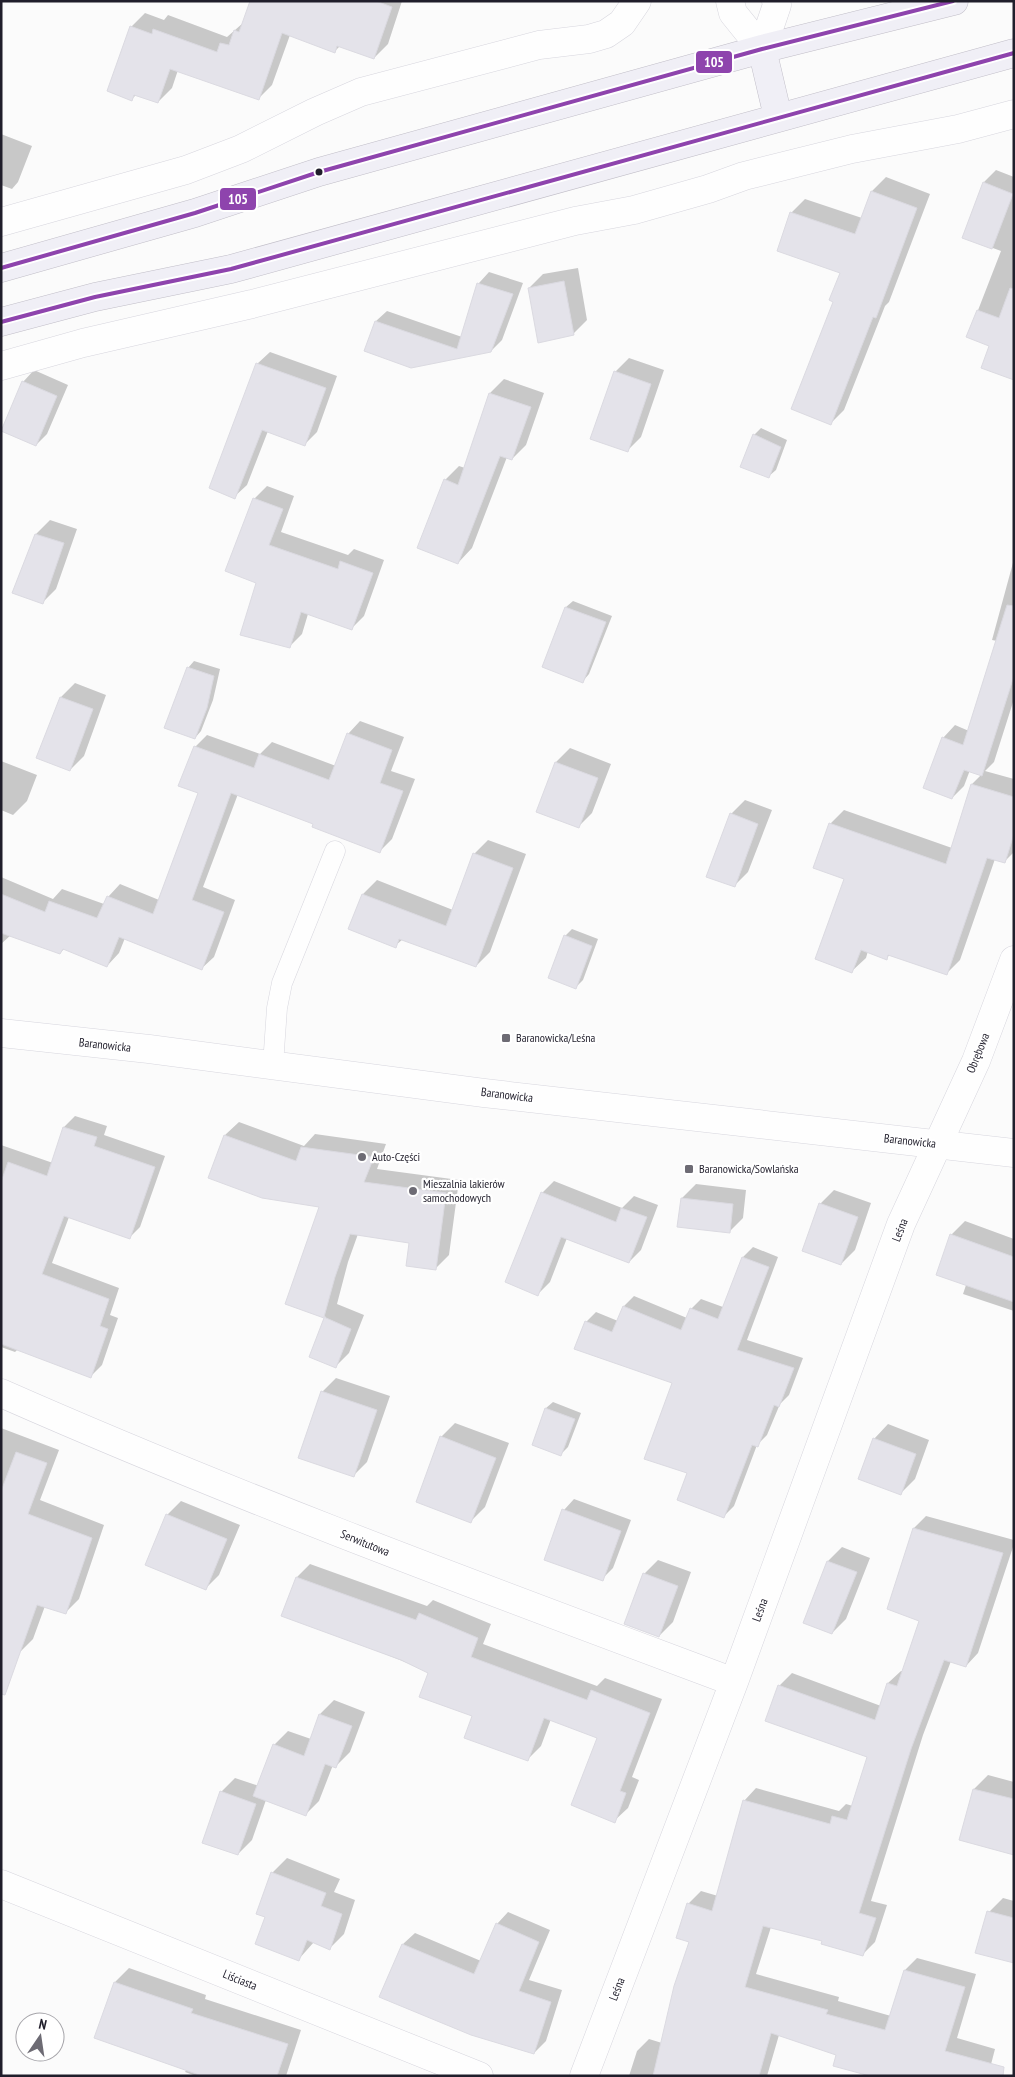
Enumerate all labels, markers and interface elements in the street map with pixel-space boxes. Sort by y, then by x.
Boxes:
line badge: 105 [695,50,733,74]
text: 105 [704,53,724,71]
unlabelled marker [314,167,324,177]
line badge: 105 [219,187,257,211]
text: 105 [228,190,248,208]
place label: Baranowicka/Leśna [516,1030,596,1045]
street label: Obrębowa [963,1030,992,1075]
marker: Baranowicka/Leśna [500,1032,512,1044]
street label: Baranowicka [78,1034,132,1055]
street label: Baranowicka [480,1084,534,1105]
street label: Baranowicka [883,1130,937,1151]
place label: Auto-Części [372,1149,420,1164]
marker: Auto-Części [356,1151,368,1163]
place label: Baranowicka/Sowlańska [699,1161,799,1176]
marker: Baranowicka/Sowlańska [683,1163,695,1175]
place label: Mieszalnia lakierów samochodowych [423,1176,506,1205]
marker: Mieszalnia lakierów samochodowych [407,1185,419,1197]
street label: Leśna [888,1216,911,1244]
street label: Serwitutowa [338,1526,392,1559]
street label: Leśna [748,1596,771,1623]
street label: Liściasta [221,1966,260,1993]
street label: Leśna [605,1975,628,2003]
north arrow [15,2012,65,2062]
text: N [37,2015,49,2034]

